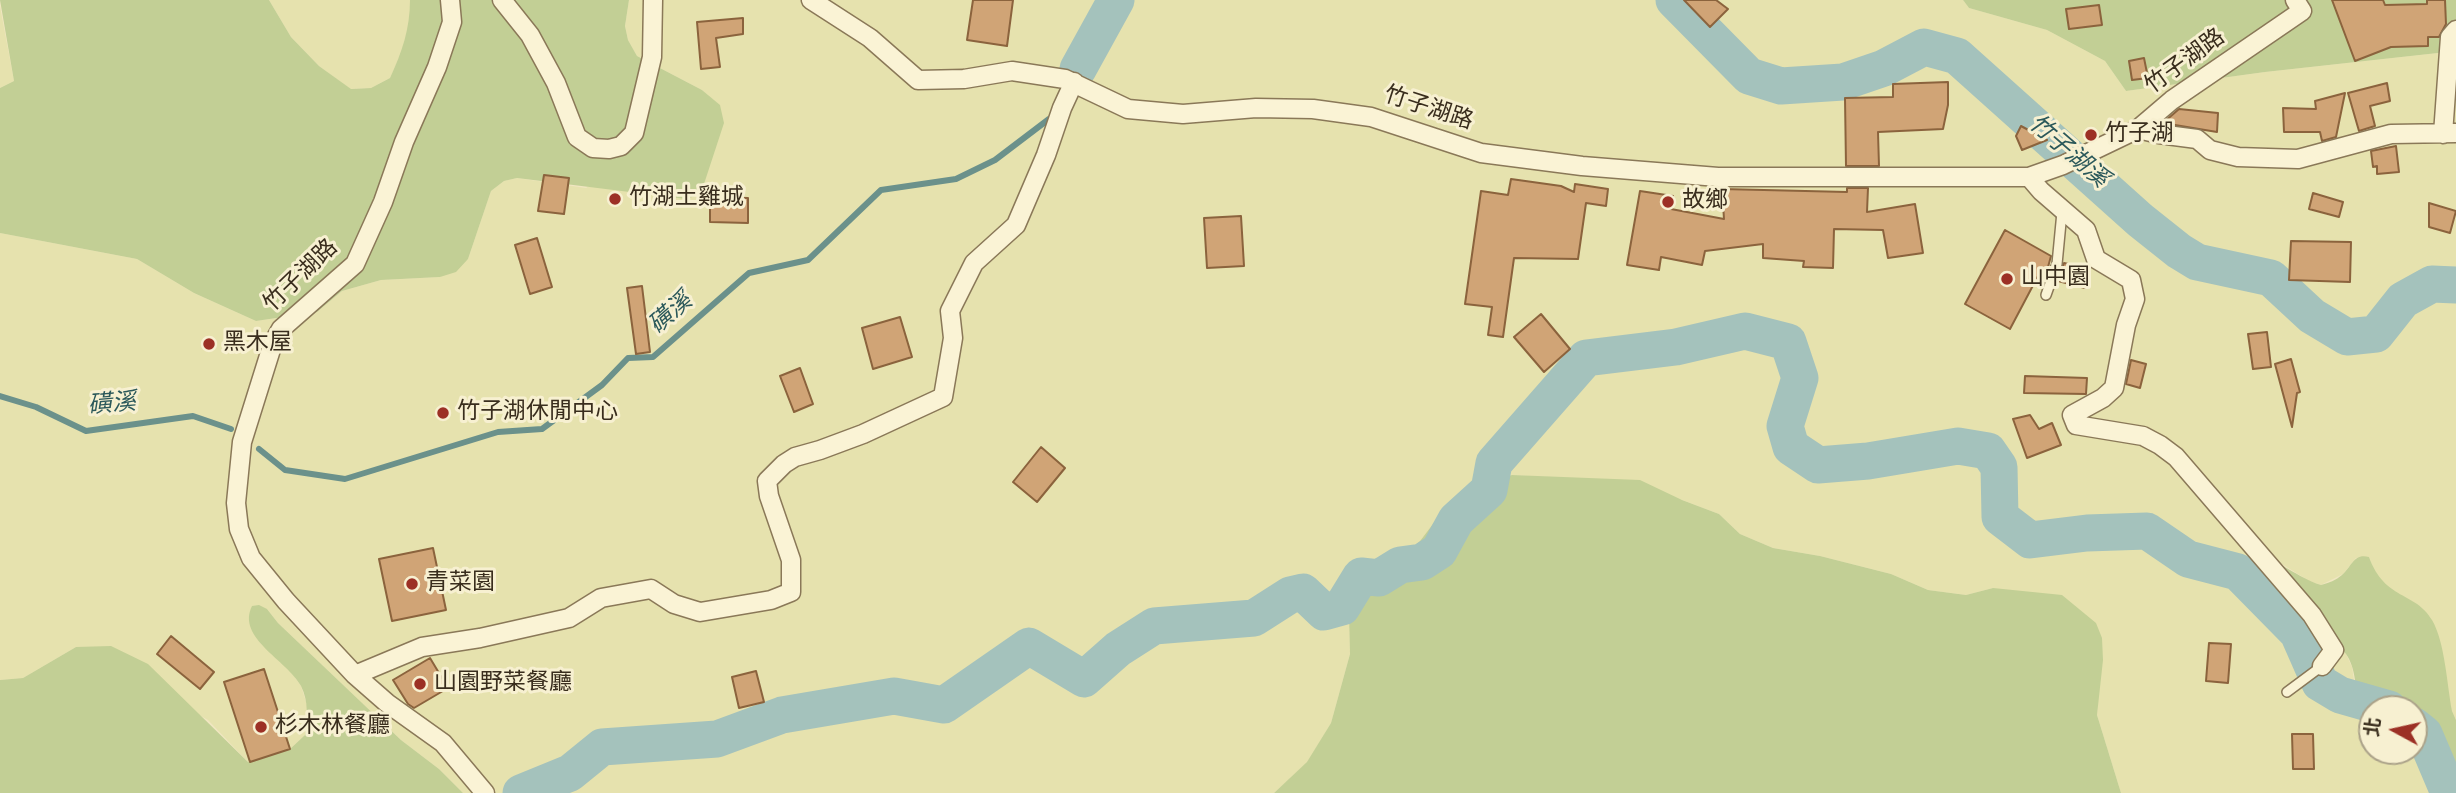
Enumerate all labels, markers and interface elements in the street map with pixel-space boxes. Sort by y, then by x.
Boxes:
street label: 竹子湖路 [2141,25,2231,101]
street label: 竹子湖路 [1380,83,1476,137]
water label: 竹子湖溪 [2021,111,2113,195]
place label: 竹子湖 [2105,121,2174,149]
marker: 竹子湖 [2083,127,2099,143]
place label: 竹湖土雞城 [629,185,744,213]
place label: 故鄉 [1682,188,1728,216]
marker: 竹湖土雞城 [607,191,623,207]
marker: 故鄉 [1660,194,1676,210]
street label: 竹子湖路 [259,235,345,319]
place label: 山中園 [2021,265,2090,293]
marker: 山中園 [1999,271,2015,287]
water label: 磺溪 [644,288,700,342]
place label: 黑木屋 [223,330,292,358]
marker: 黑木屋 [201,336,217,352]
water label: 磺溪 [87,390,137,422]
place label: 竹子湖休閒中心 [457,399,618,427]
marker: 竹子湖休閒中心 [435,405,451,421]
place label: 青菜園 [426,570,495,598]
marker: 青菜園 [404,576,420,592]
place label: 山園野菜餐廳 [434,670,572,698]
marker: 山園野菜餐廳 [412,676,428,692]
north arrow [2358,695,2428,765]
place label: 杉木林餐廳 [275,713,390,741]
text: 北 [2358,716,2389,739]
marker: 杉木林餐廳 [253,719,269,735]

